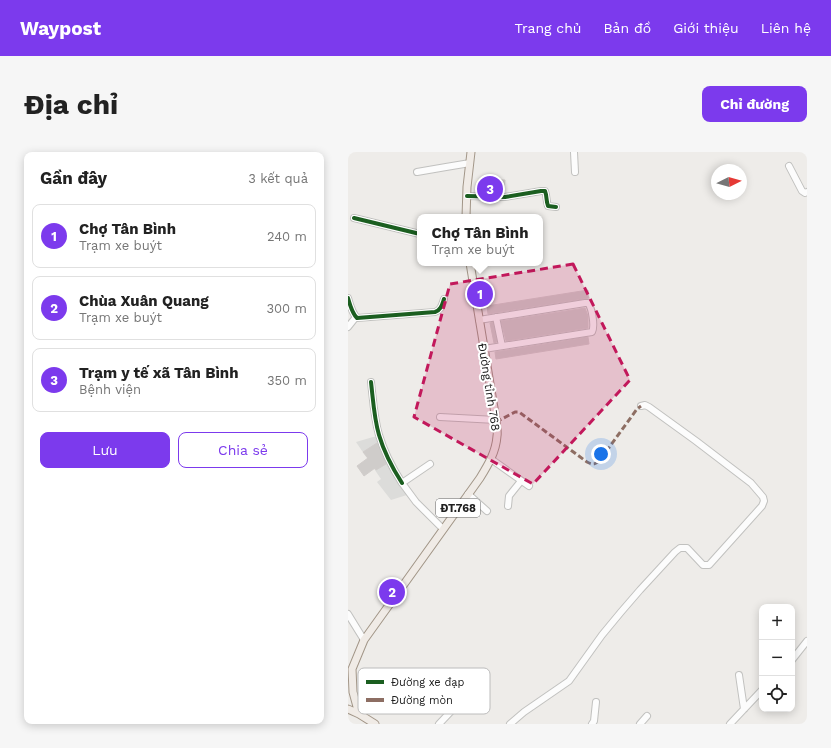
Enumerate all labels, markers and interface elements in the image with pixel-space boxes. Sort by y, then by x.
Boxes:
text: Waypost [20,17,101,40]
text: Trang chủ [515,20,581,36]
text: Bản đồ [603,20,651,36]
text: Giới thiệu [673,20,739,36]
text: Liên hệ [761,20,811,36]
button: Chỉ đường [702,86,807,122]
text: Địa chỉ [24,88,118,121]
north arrow [711,164,747,200]
text: Gần đây [40,168,107,188]
text: 3 kết quả [248,171,308,186]
pin: 3 [477,174,503,204]
popup [417,214,543,266]
text: Chợ Tân Bình [79,220,176,238]
text: Chợ Tân Bình [432,224,528,242]
text: 1 [51,229,57,244]
text: 240 m [267,229,307,244]
text: Trạm xe buýt [79,238,162,253]
text: Trạm xe buýt [432,242,514,257]
pin: 1 [467,279,493,309]
text: Chùa Xuân Quang [79,292,209,310]
text: 2 [50,301,58,316]
text: 300 m [266,301,307,316]
text: Trạm xe buýt [79,310,162,325]
street label: Đường tỉnh 768 [475,342,503,432]
text: Trạm y tế xã Tân Bình [79,364,238,382]
text: 3 [50,373,58,388]
text: 350 m [267,373,307,388]
text: Bệnh viện [79,382,141,397]
button: Lưu [40,432,170,468]
button: Chia sẻ [178,432,308,468]
your location [591,444,611,464]
road number: ĐT.768 [436,499,480,517]
pin: 2 [379,577,405,607]
map controls [759,604,795,712]
button: + [759,604,795,640]
button: − [759,640,795,676]
legend [358,668,490,714]
text: Đường xe đạp [391,676,465,689]
button: locate [759,676,795,712]
text: Đường mòn [391,694,453,707]

